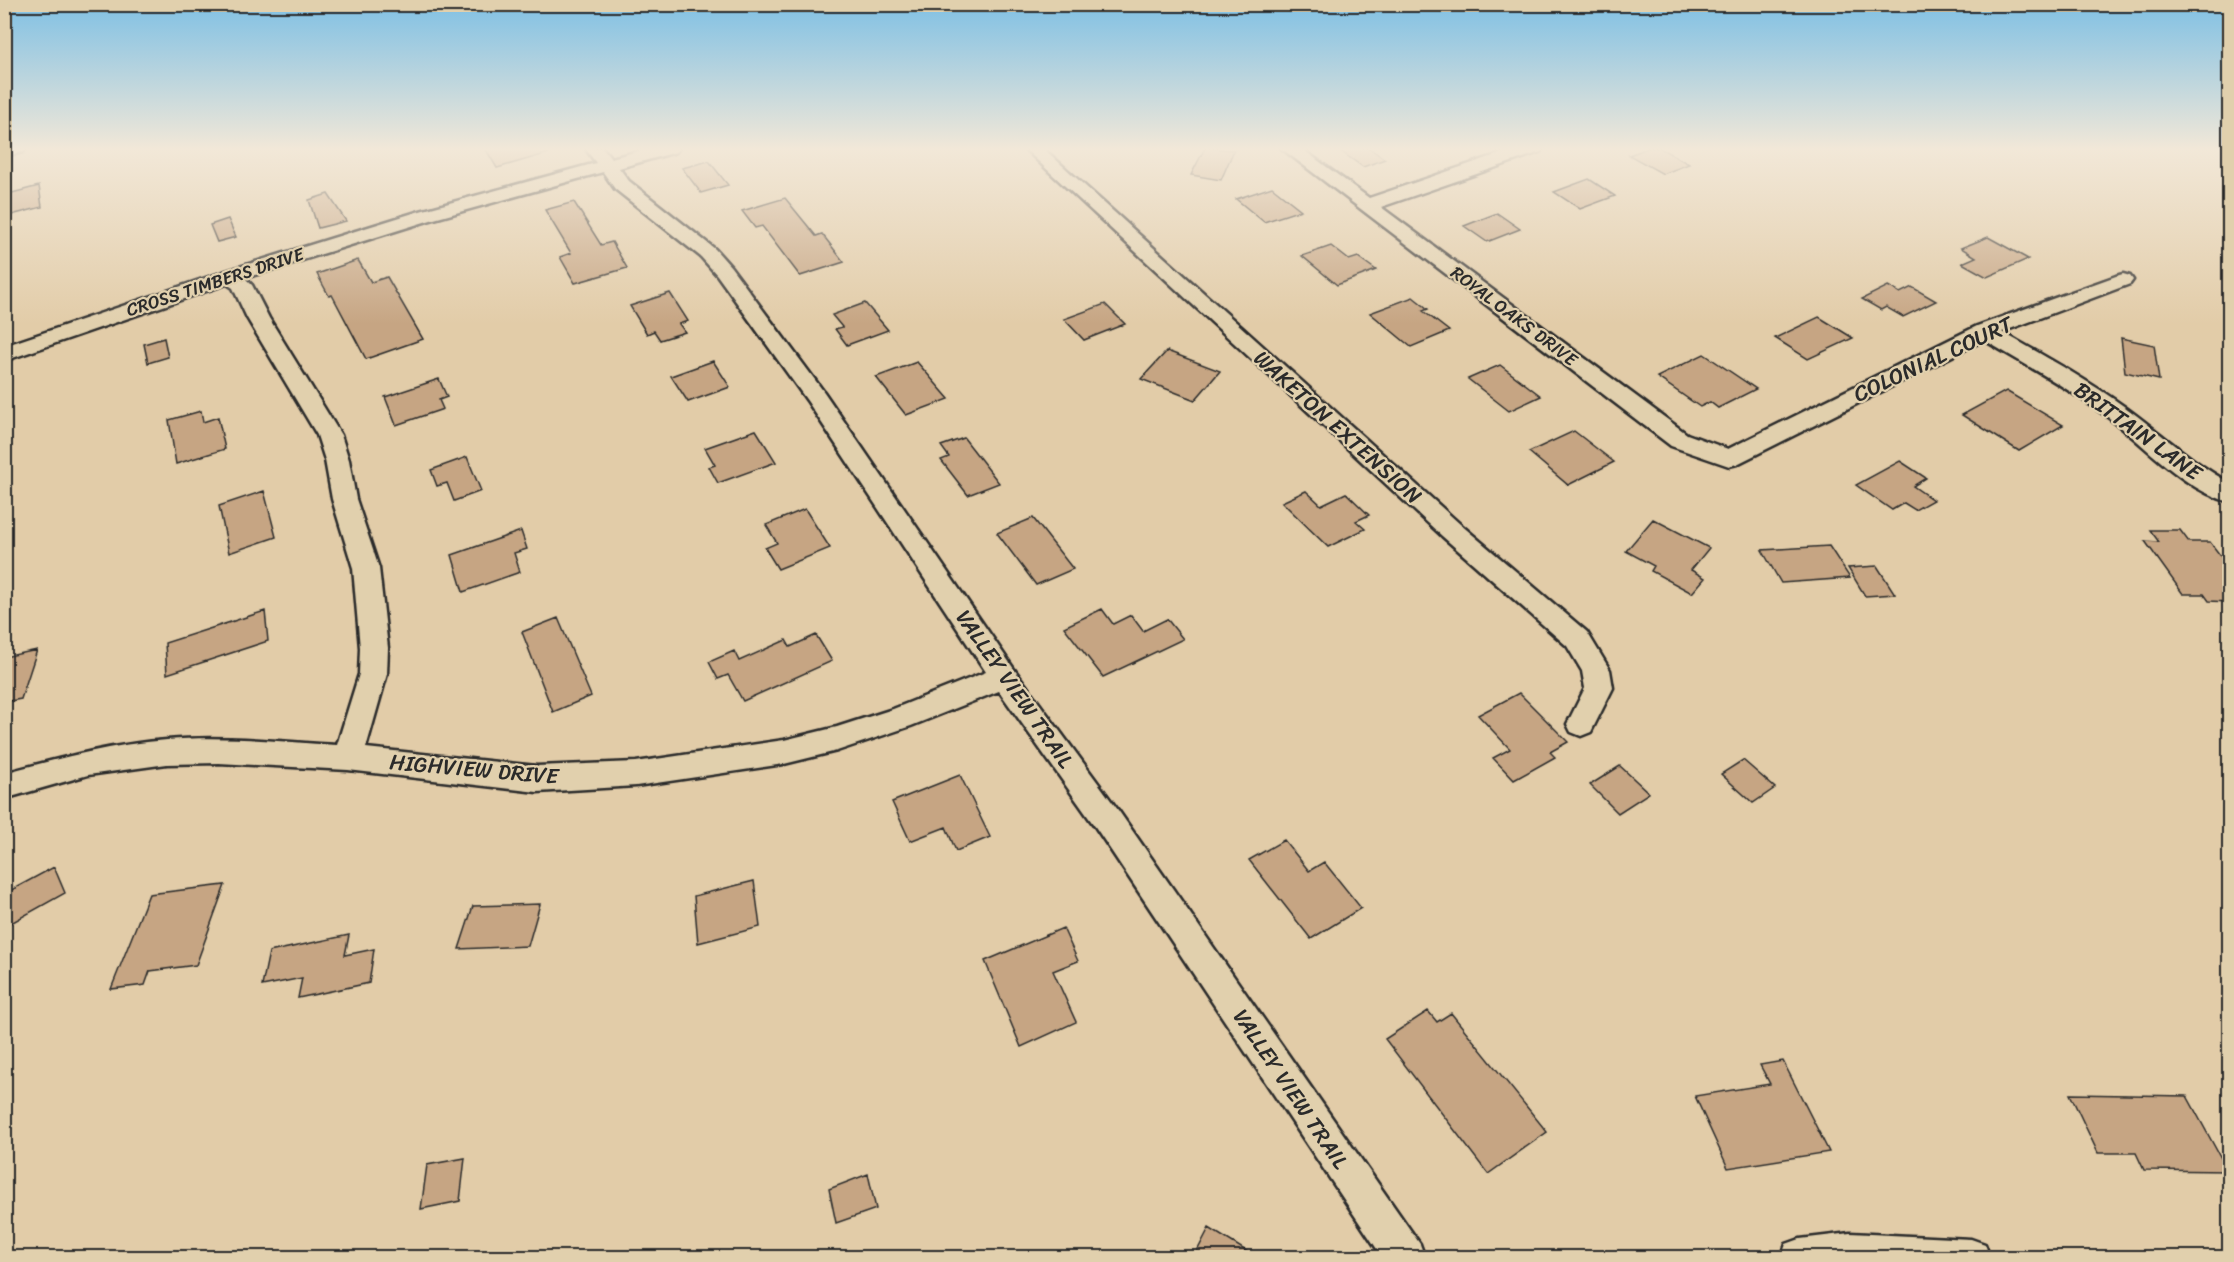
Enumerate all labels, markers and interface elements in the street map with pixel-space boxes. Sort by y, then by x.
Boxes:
street label: CROSS TIMBERS DRIVE [122,238,309,326]
street label: ROYAL OAKS DRIVE [1443,257,1585,375]
street label: COLONIAL COURT [1847,304,2021,413]
street label: WAKETON EXTENSION [1244,340,1432,514]
street label: BRITTAIN LANE [2066,371,2212,492]
street label: VALLEY VIEW TRAIL [945,601,1085,777]
street label: HIGHVIEW DRIVE [388,742,562,796]
street label: VALLEY VIEW TRAIL [1223,1001,1360,1178]

